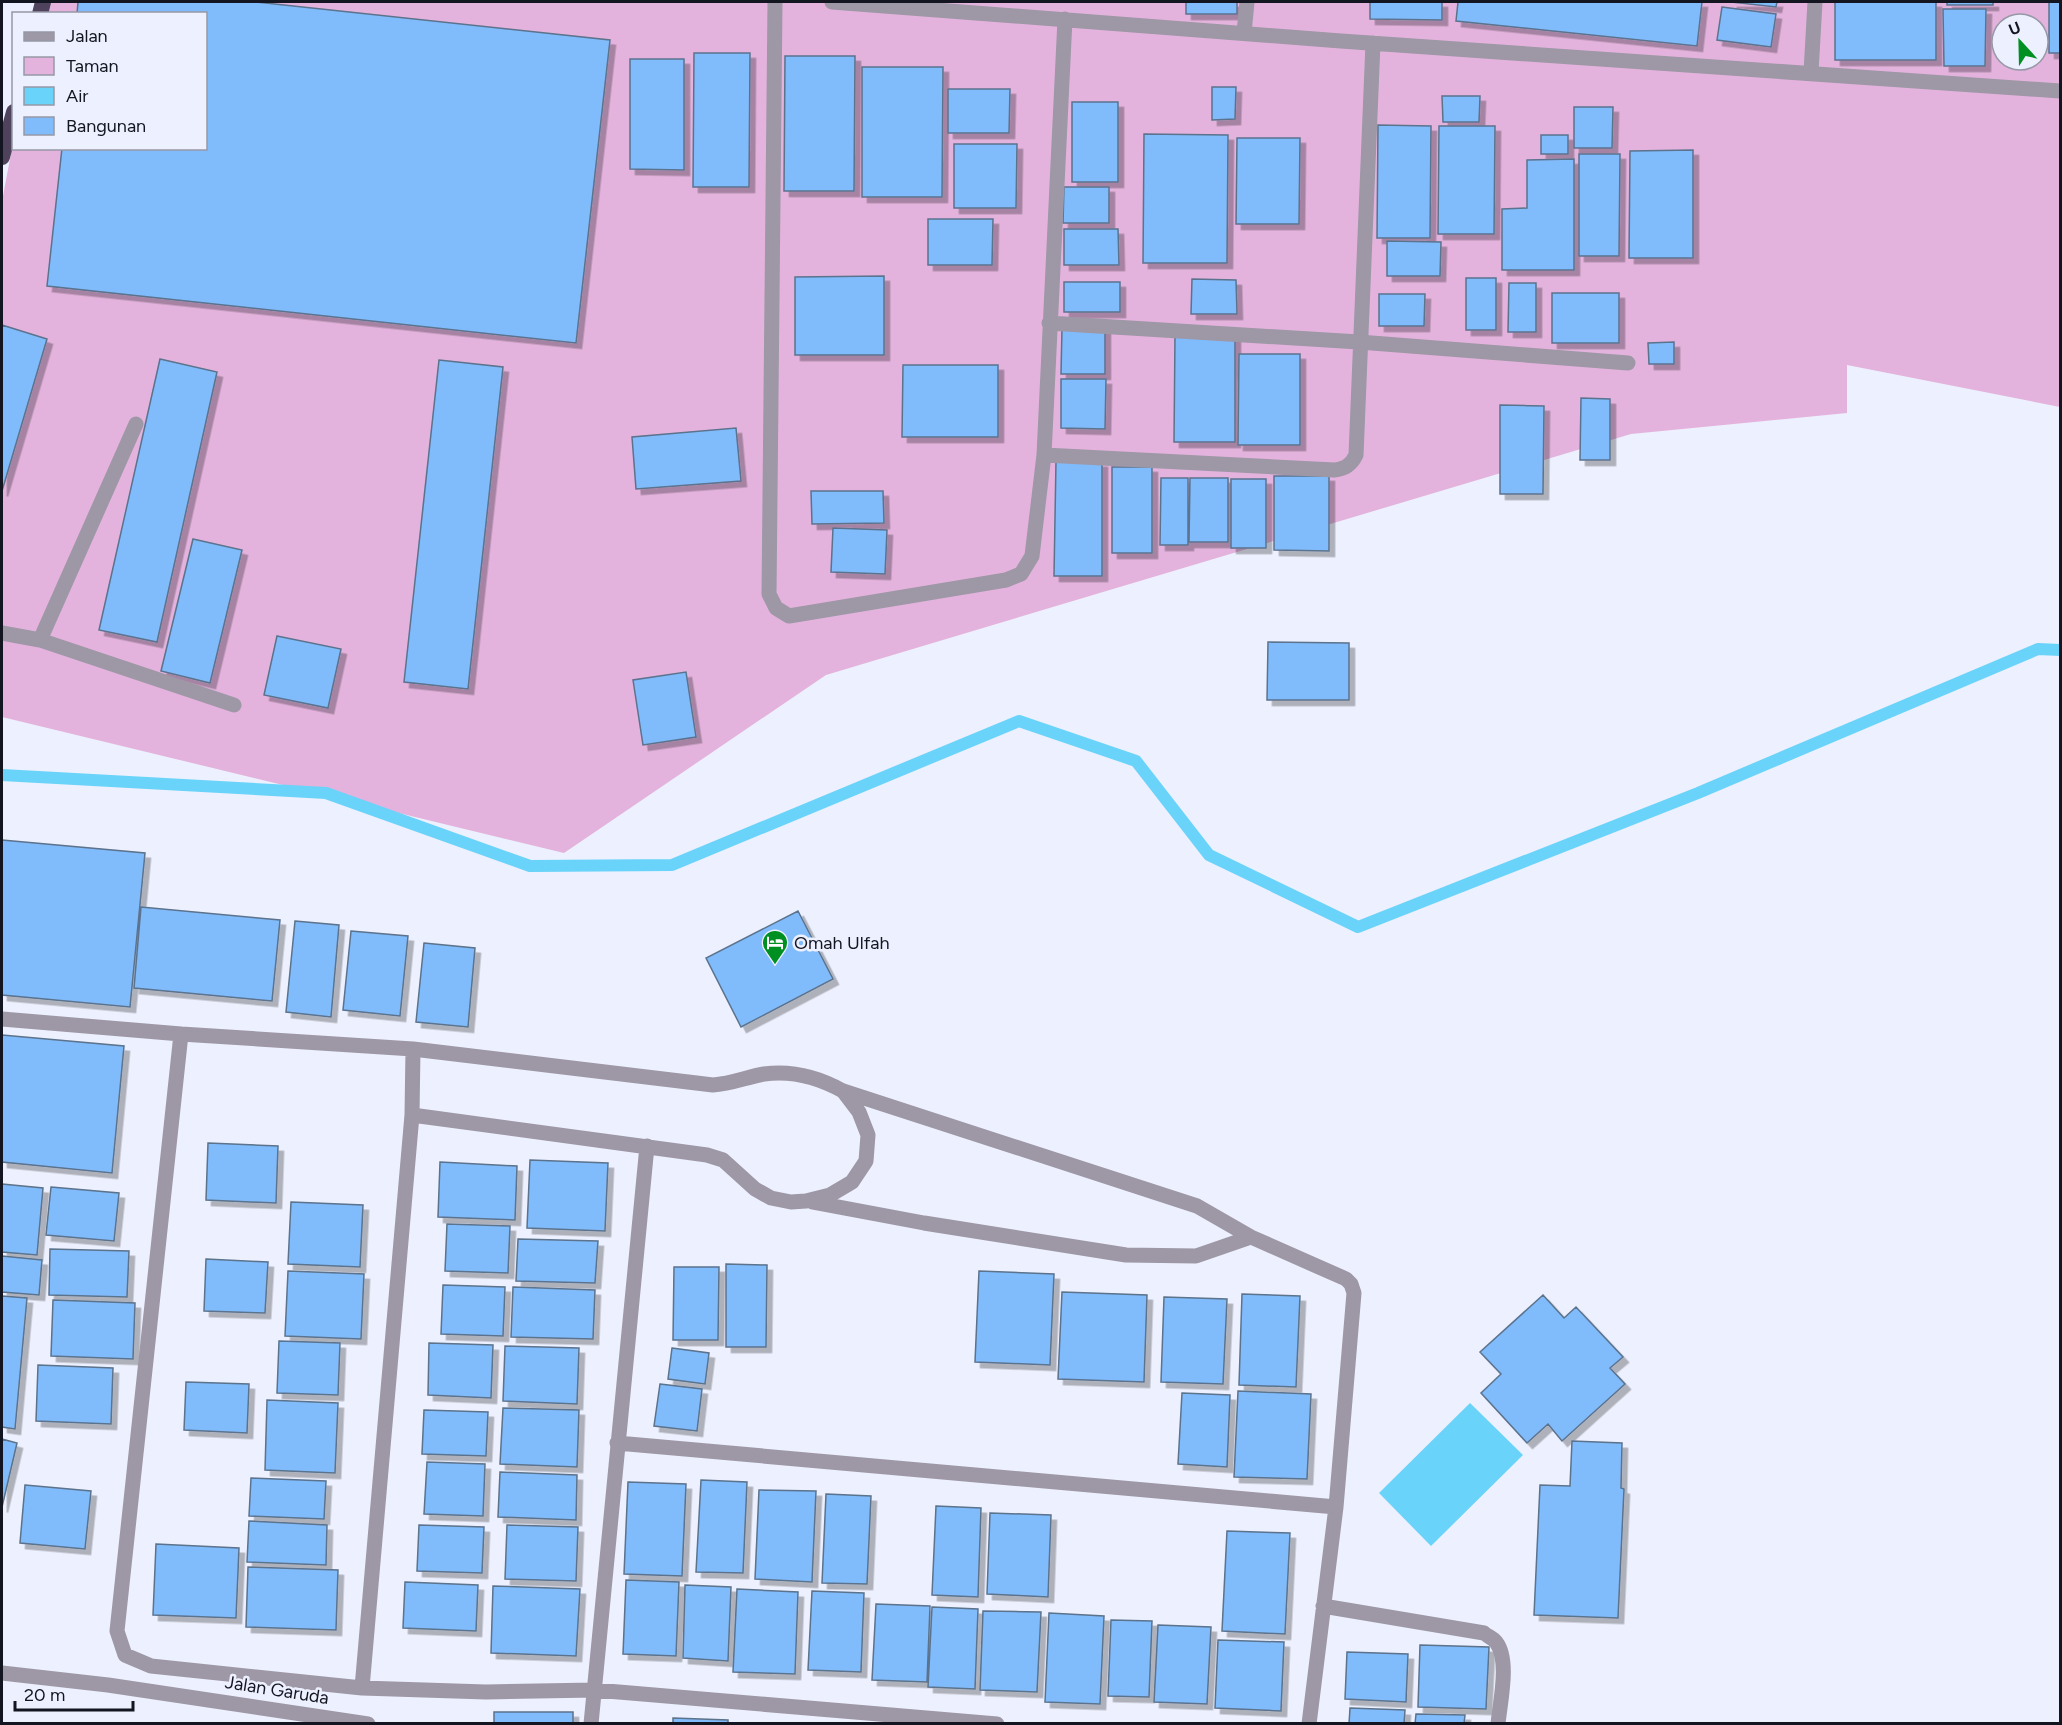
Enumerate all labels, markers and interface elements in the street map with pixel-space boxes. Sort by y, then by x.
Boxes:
legend [12,12,207,150]
north arrow [1990,12,2050,72]
text: U [2006,18,2023,39]
text: Jalan [66,25,108,47]
text: Taman [66,55,119,77]
text: Air [66,85,88,107]
text: Bangunan [66,115,146,137]
hotel icon: Omah Ulfah [760,928,790,966]
place label: Omah Ulfah [794,932,889,954]
street label: Jalan Garuda [224,1671,330,1709]
scale bar [15,1674,134,1712]
text: 20 m [24,1684,65,1706]

